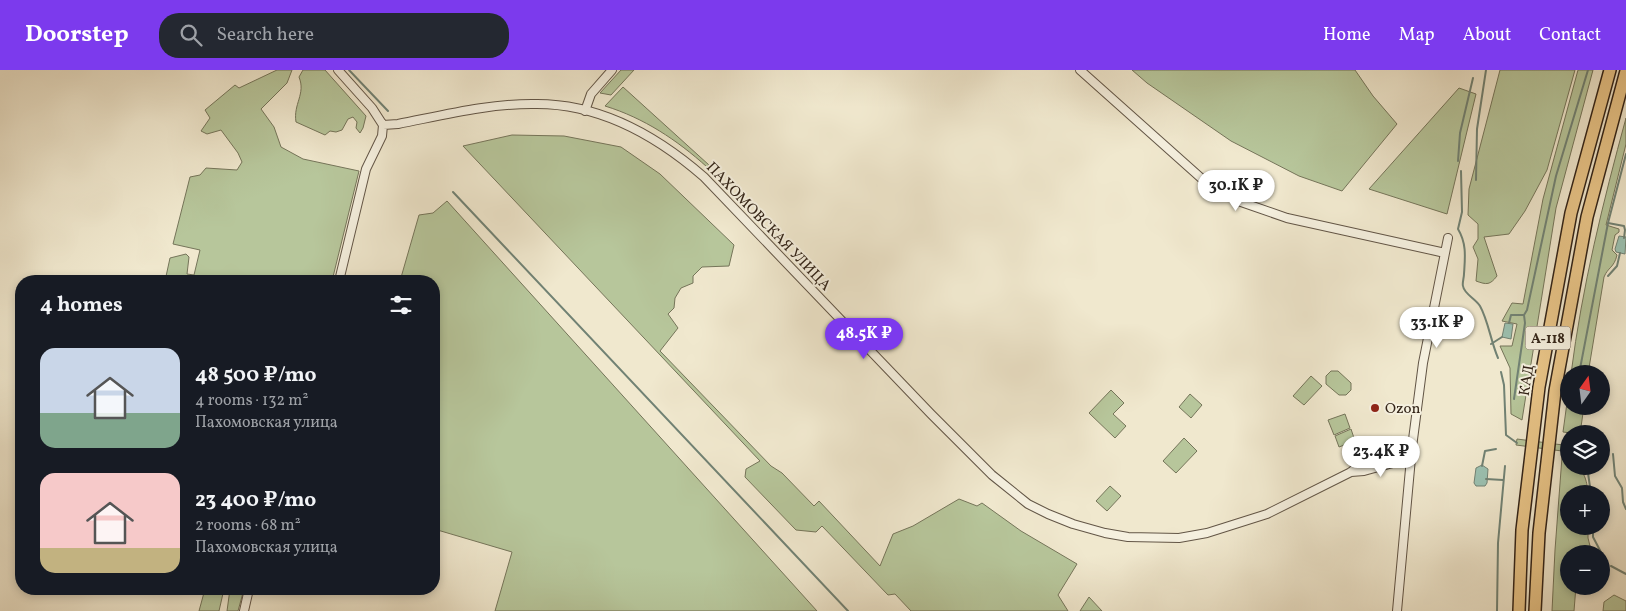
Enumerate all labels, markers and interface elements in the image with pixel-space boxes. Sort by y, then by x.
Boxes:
search box [159,13,509,58]
text: Doorstep [25,18,129,52]
icon: search [177,21,205,49]
text: Search here [217,22,314,48]
text: Home [1323,23,1371,48]
text: Map [1399,23,1435,48]
text: About [1463,23,1511,48]
text: Contact [1539,23,1601,48]
street label: ПАХОМОВСКАЯ УЛИЦА [701,158,836,297]
pin: 30.1K ₽ [1190,170,1282,212]
text: 30.1K ₽ [1209,175,1263,197]
text: 4 homes [40,291,123,320]
icon: filters [387,291,415,319]
pin: 33.1K ₽ [1391,306,1483,349]
text: 33.1K ₽ [1410,312,1464,334]
pin: 48.5K ₽ [818,318,910,360]
text: 48.5K ₽ [836,323,892,345]
road number: А-118 [1526,326,1570,350]
text: 48 500 ₽/mo [195,361,317,390]
street label: КАД [1515,363,1540,397]
north arrow [1560,365,1610,415]
map controls [1560,365,1610,595]
icon: home [80,368,140,428]
text: 4 rooms · 132 m² [195,390,308,412]
place label: Ozon [1385,399,1420,420]
marker: Ozon [1369,402,1381,414]
text: Пахомовская улица [195,412,338,434]
button: layers [1560,425,1610,475]
pin: 23.4K ₽ [1335,436,1427,478]
text: 23.4K ₽ [1353,441,1409,463]
button: + [1560,485,1610,535]
text: 23 400 ₽/mo [195,486,316,515]
icon: home [80,493,140,553]
text: 2 rooms · 68 m² [195,515,301,537]
text: Пахомовская улица [195,537,338,559]
button: − [1560,545,1610,595]

